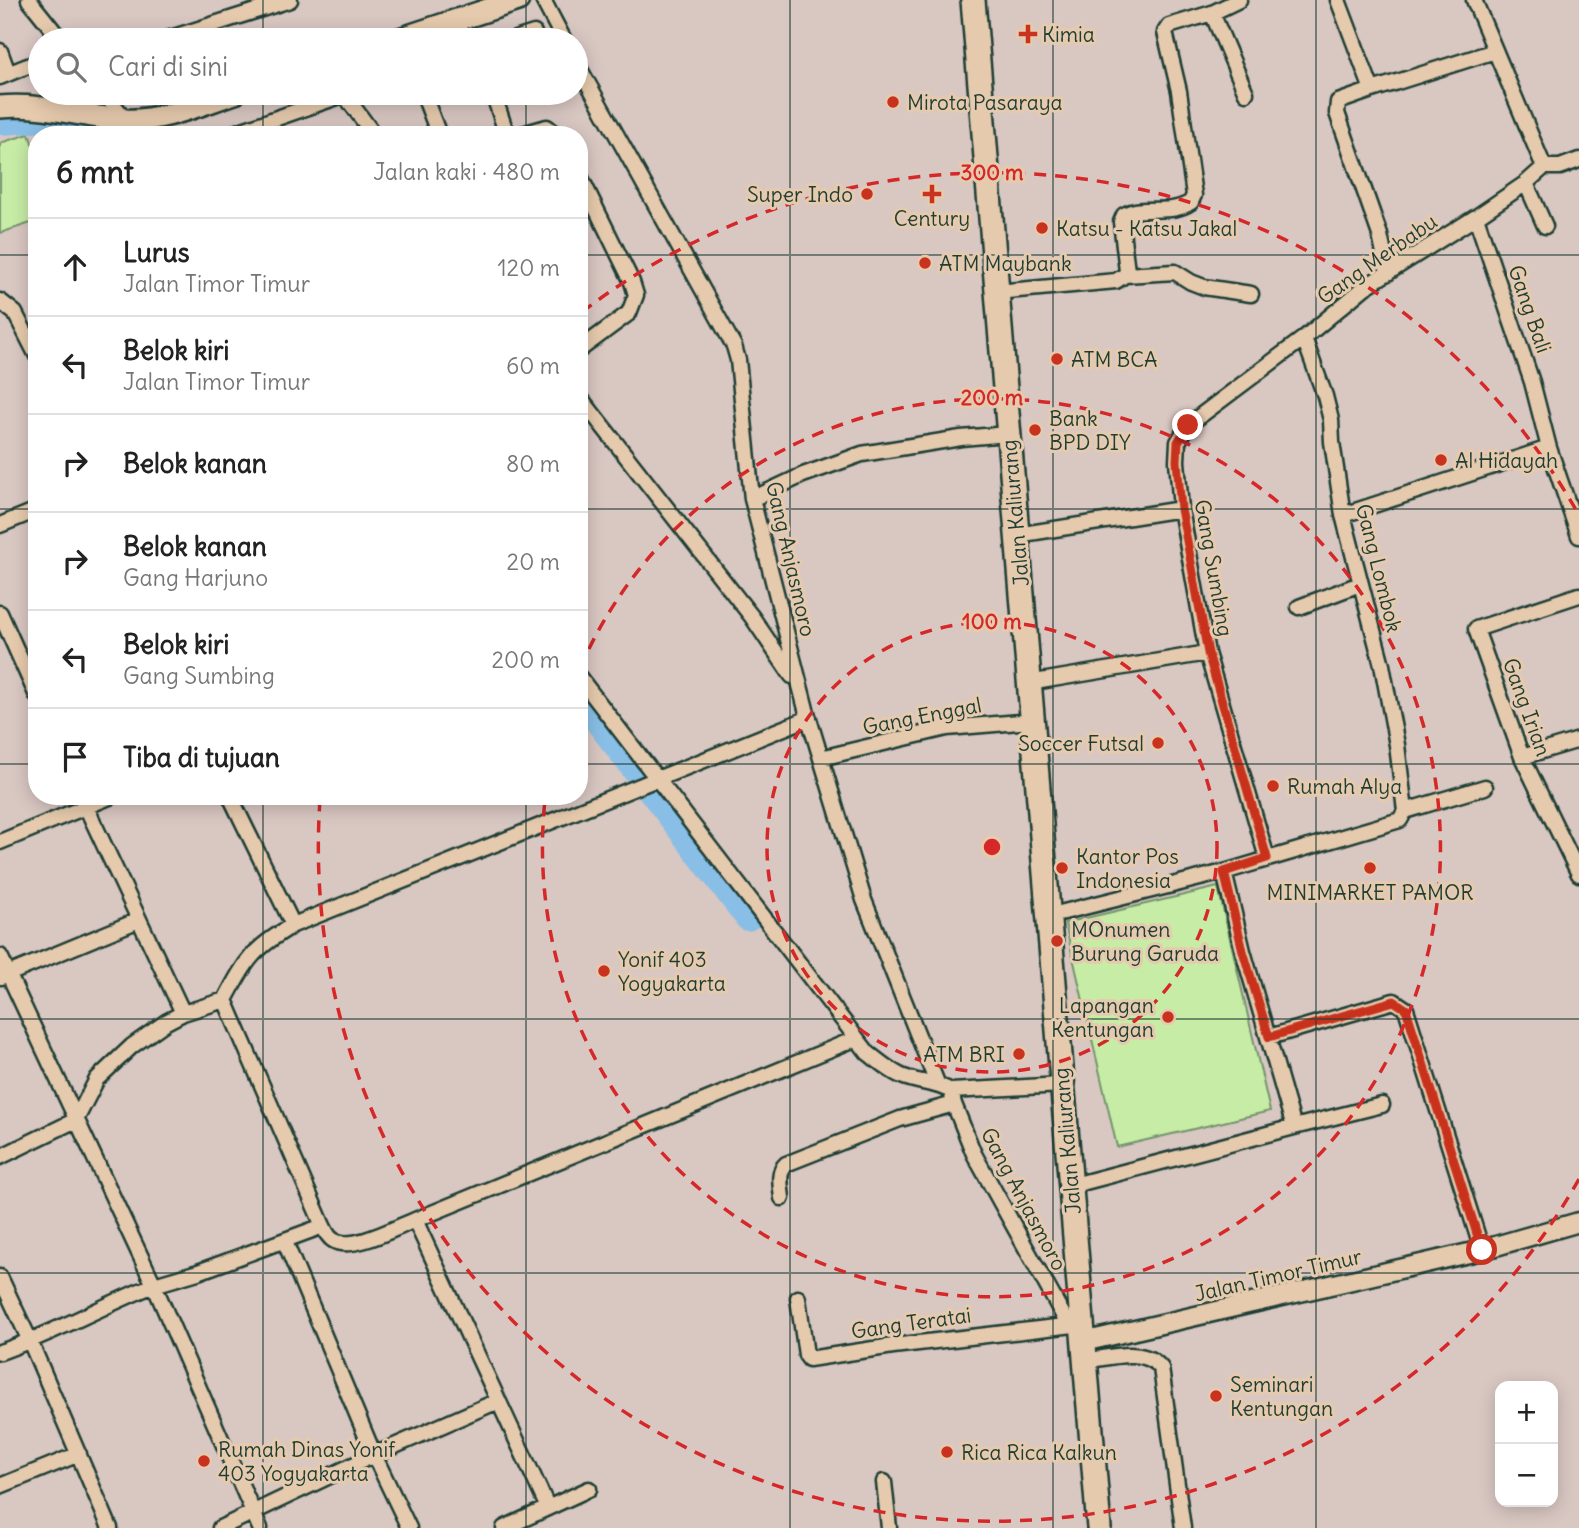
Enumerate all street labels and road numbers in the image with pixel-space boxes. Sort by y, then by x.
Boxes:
street label: Gang Merbabu [1312,208,1442,310]
street label: Gang Bali [1502,261,1558,357]
street label: Jalan Kaliurang [995,439,1035,587]
street label: Gang Anjasmoro [760,479,822,639]
street label: Gang Sumbing [1189,497,1239,639]
street label: Gang Lombok [1350,501,1408,635]
street label: Gang Irian [1497,654,1557,760]
street label: Gang Enggal [860,691,984,741]
street label: Jalan Kaliurang [1047,1067,1087,1215]
street label: Gang Anjasmoro [975,1123,1073,1275]
street label: Jalan Timor Timur [1192,1243,1365,1307]
street label: Gang Teratai [849,1301,973,1345]

